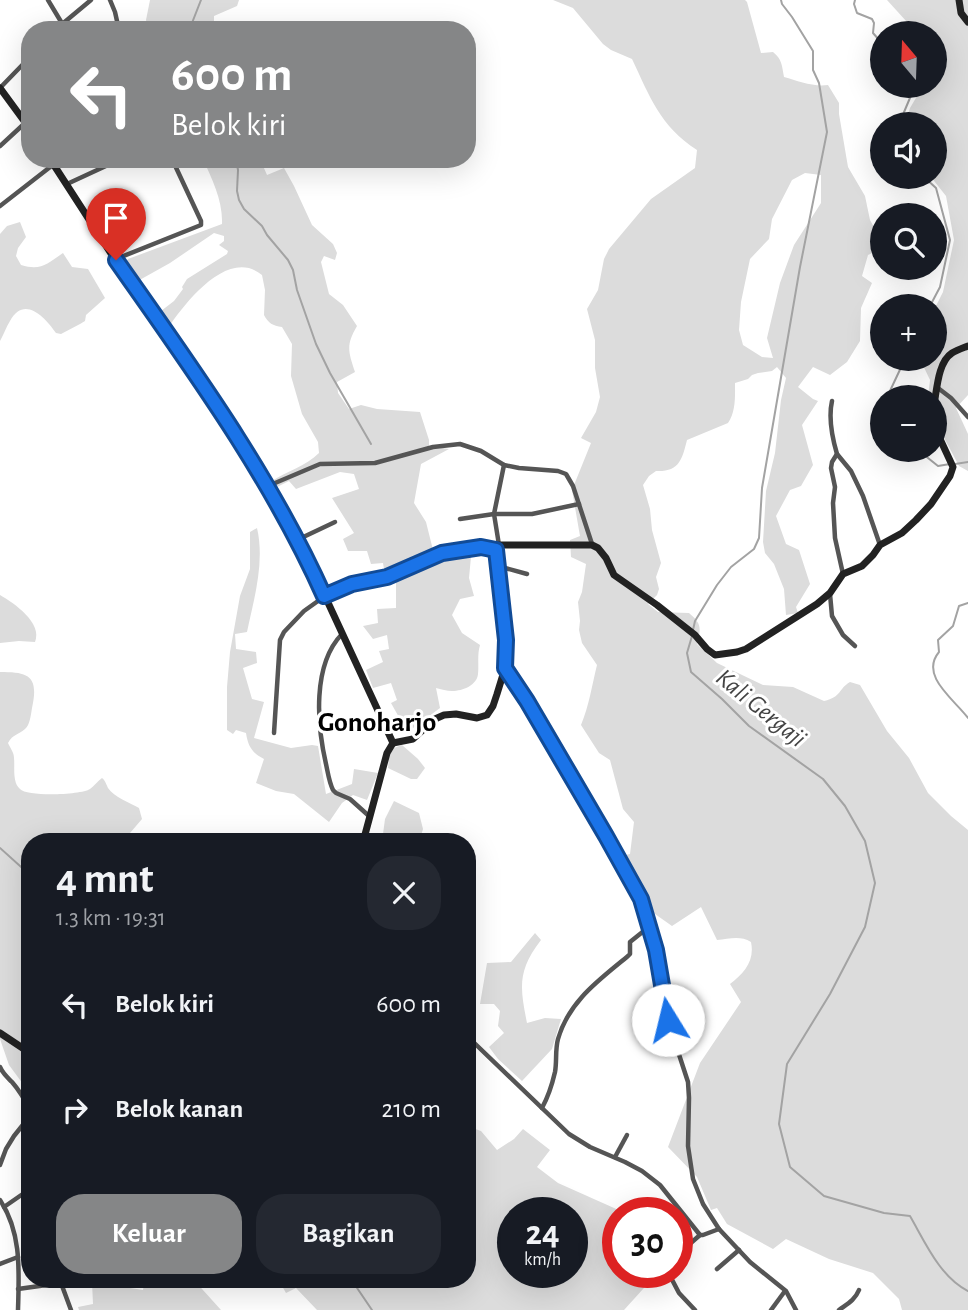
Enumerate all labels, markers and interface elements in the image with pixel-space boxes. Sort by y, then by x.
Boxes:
north arrow [870,21,947,98]
map controls [870,21,947,462]
icon: left [56,49,147,140]
text: 600 m [171,51,293,100]
text: Belok kiri [171,109,287,141]
button: sound [870,112,947,189]
pin [86,188,146,260]
icon: arrive [97,199,135,237]
button: search [870,203,947,280]
button: + [870,294,947,371]
button: − [870,385,947,462]
water label: Kali Gergaji [711,664,811,752]
district label: Gonoharjo [318,709,436,737]
button: close [367,856,441,930]
text: 4 mnt [56,858,154,900]
text: 1.3 km · 19:31 [56,907,166,930]
position arrow [631,983,705,1057]
icon: left [56,986,94,1024]
text: Belok kiri [115,991,214,1017]
text: 600 m [376,991,441,1017]
icon: right [56,1091,94,1129]
text: Belok kanan [115,1096,243,1122]
text: 210 m [381,1096,441,1122]
button: Keluar [56,1194,242,1274]
button: Bagikan [256,1194,441,1274]
speed limit sign: 30 [602,1197,693,1288]
text: 24 [525,1216,560,1251]
text: km/h [524,1251,561,1269]

